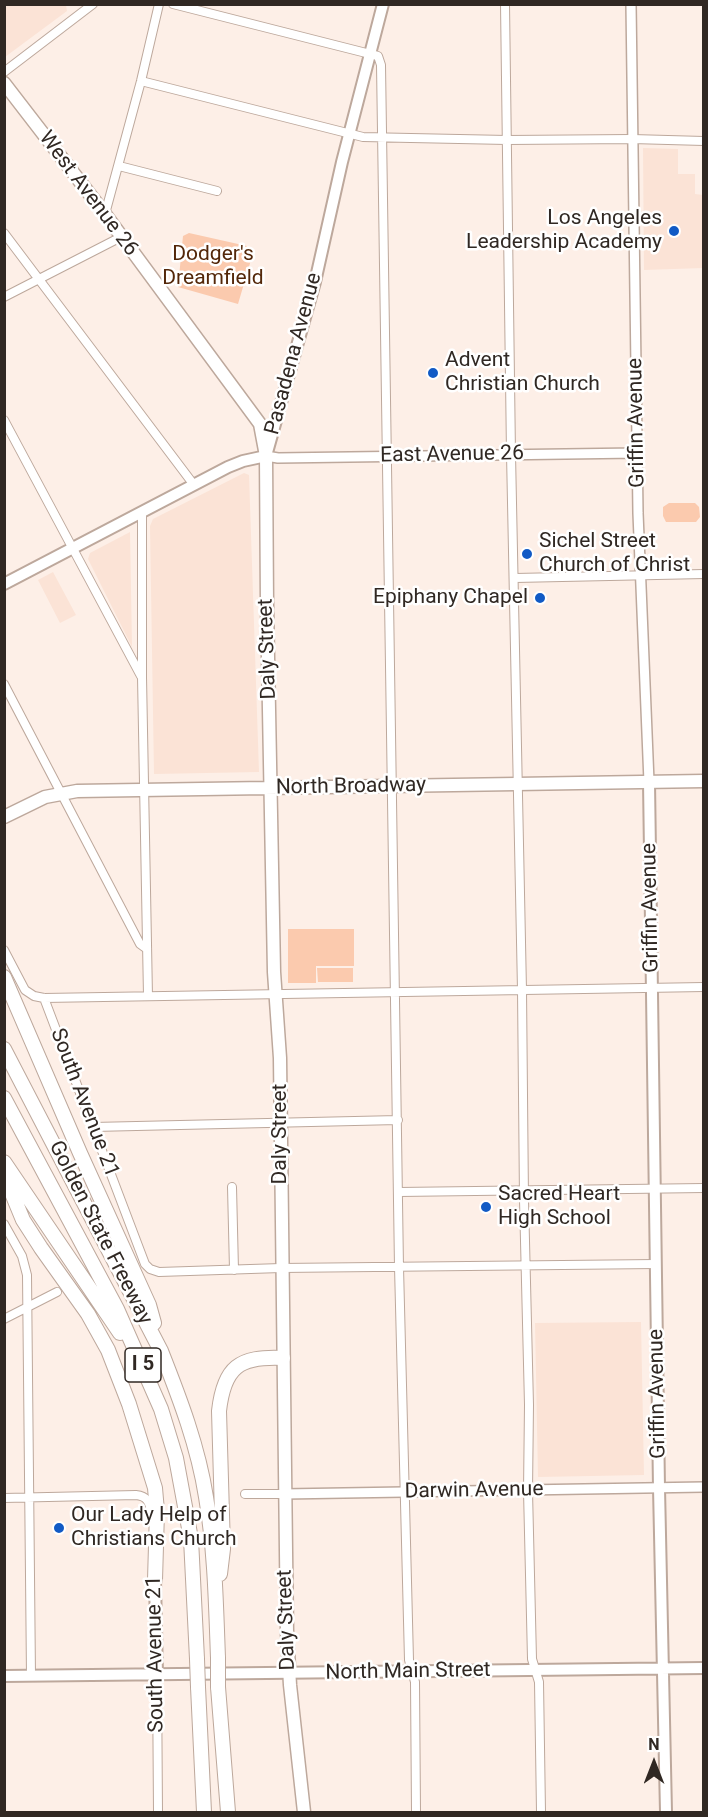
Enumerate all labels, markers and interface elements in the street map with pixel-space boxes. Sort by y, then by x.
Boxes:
street label: West Avenue 26 [33,127,143,261]
place label: Los Angeles Leadership Academy [466,206,662,256]
marker: Los Angeles Leadership Academy [667,224,681,238]
park label: Dodger's Dreamfield [162,242,264,292]
street label: Pasadena Avenue [260,270,328,438]
place label: Advent Christian Church [445,348,600,398]
street label: Griffin Avenue [623,358,651,488]
marker: Advent Christian Church [426,366,440,380]
street label: East Avenue 26 [380,441,524,469]
place label: Sichel Street Church of Christ [539,529,690,579]
marker: Sichel Street Church of Christ [520,547,534,561]
place label: Epiphany Chapel [373,585,528,611]
marker: Epiphany Chapel [533,591,547,605]
street label: Daly Street [254,598,282,700]
street label: North Broadway [276,773,426,801]
street label: Griffin Avenue [637,843,665,973]
street label: South Avenue 21 [44,1025,124,1181]
street label: Daly Street [268,1084,294,1184]
street label: Golden State Freeway [43,1137,157,1329]
place label: Sacred Heart High School [498,1182,620,1232]
marker: Sacred Heart High School [479,1200,493,1214]
street label: Griffin Avenue [644,1329,672,1459]
road number: I 5 [125,1348,161,1382]
street label: Darwin Avenue [404,1477,544,1505]
place label: Our Lady Help of Christians Church [71,1503,237,1553]
marker: Our Lady Help of Christians Church [52,1521,66,1535]
street label: Daly Street [273,1569,301,1671]
street label: South Avenue 21 [142,1575,170,1733]
street label: North Main Street [325,1658,491,1686]
north arrow [624,1733,684,1793]
text: N [648,1735,660,1754]

